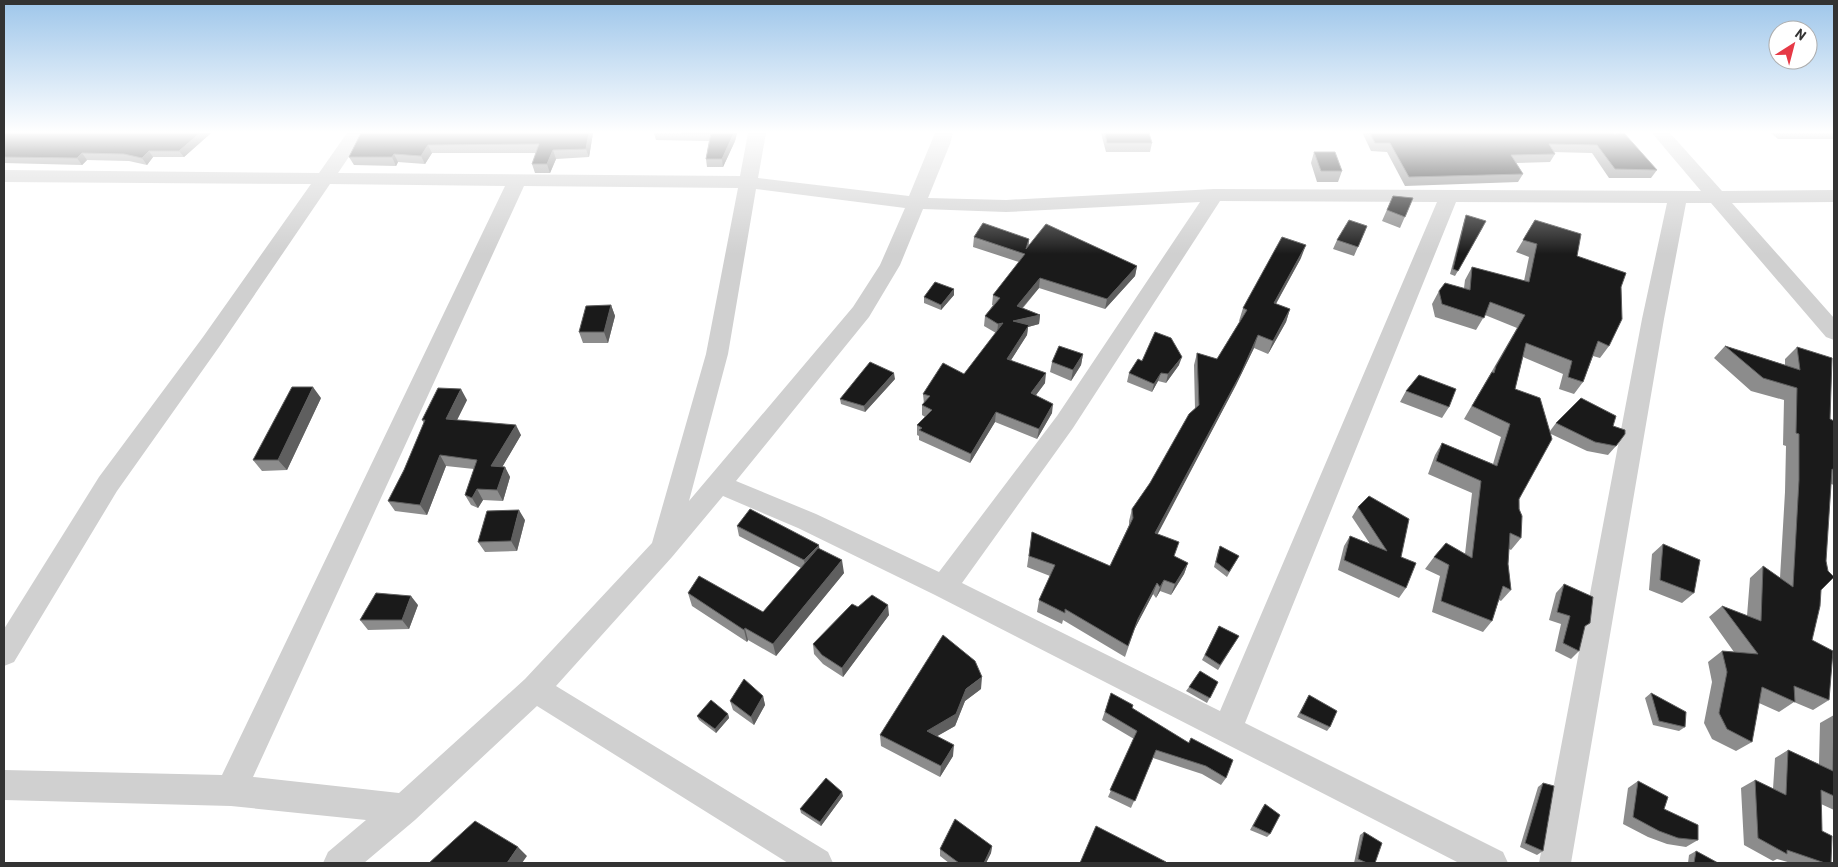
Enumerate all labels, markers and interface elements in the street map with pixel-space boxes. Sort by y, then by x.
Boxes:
north arrow [1768,20,1818,70]
text: N [1792,24,1810,44]

